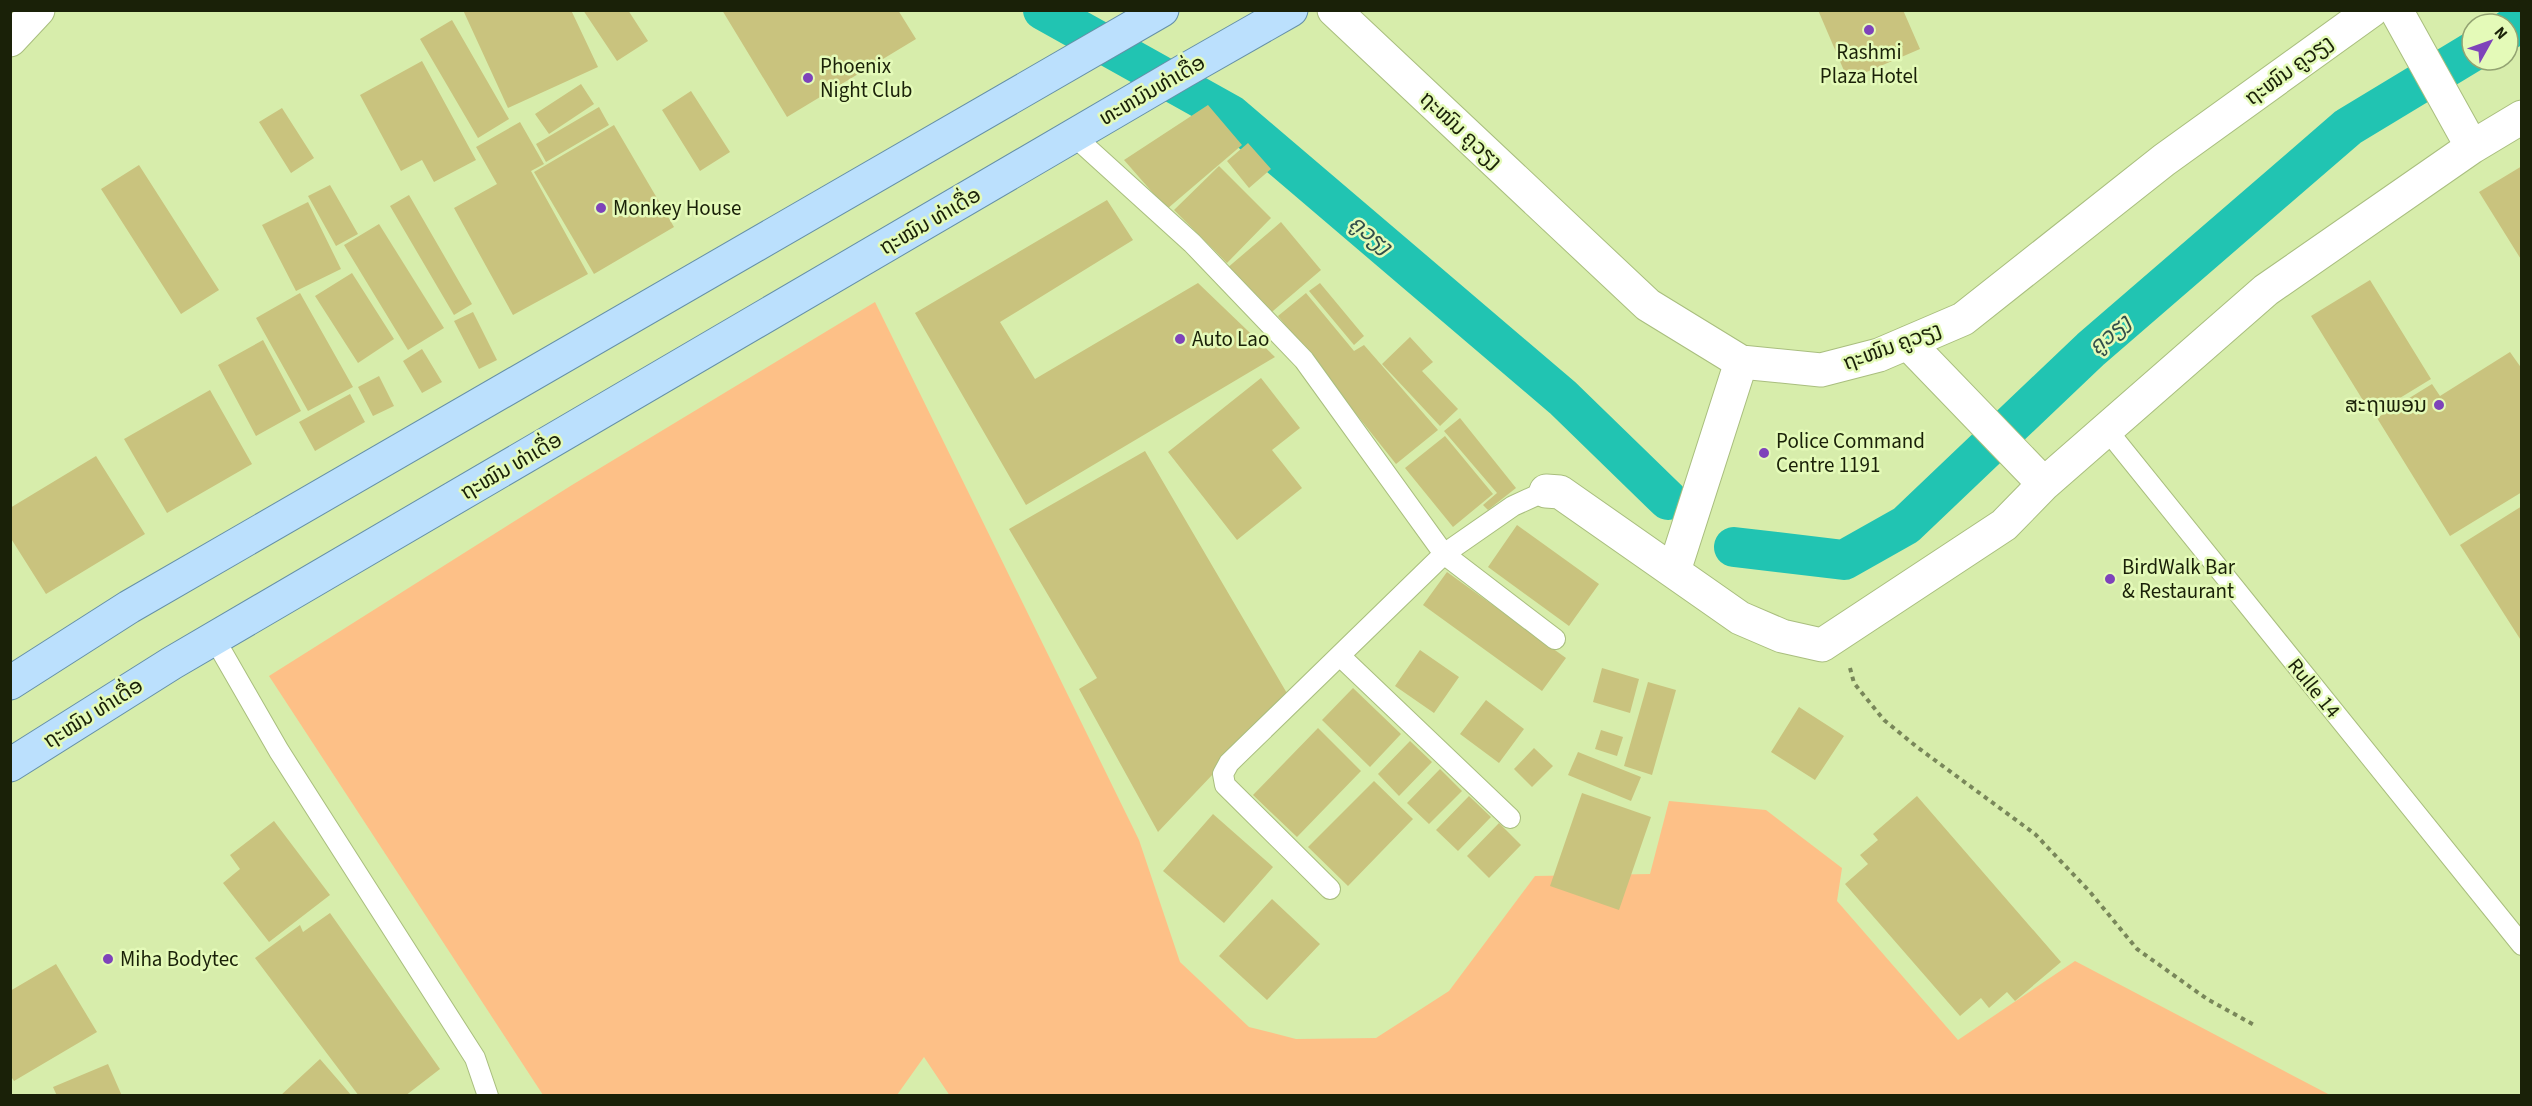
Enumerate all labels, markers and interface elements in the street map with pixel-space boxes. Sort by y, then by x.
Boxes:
north arrow [2460,12,2520,72]
text: N [2489,22,2513,44]
marker: Rashmi Plaza Hotel [1862,23,1876,37]
street label: ຖະໜົນ ຄູວຽງ [2238,28,2340,112]
place label: Rashmi Plaza Hotel [1820,37,1918,91]
street label: ທະຫນົນທ່າເດື່ອ [1093,47,1211,133]
place label: Phoenix Night Club [820,51,912,105]
marker: Phoenix Night Club [801,71,815,85]
street label: ຖະໜົນ ຄູວຽງ [1413,84,1509,176]
street label: ຖະໝົນ ທ່າເດື່ອ [873,179,986,262]
place label: Monkey House [613,193,741,223]
marker: Monkey House [594,201,608,215]
water label: ຄູວຽງ [1342,207,1399,263]
water label: ຄູວຽງ [2081,307,2139,362]
street label: ຖະໜົນ ຄູວຽງ [1838,314,1946,378]
place label: Auto Lao [1192,324,1269,354]
marker: Auto Lao [1173,332,1187,346]
place label: ສະຖາພອນ [2345,390,2427,420]
marker: ສະຖາພອນ [2432,398,2446,412]
street label: ຖະໝົນ ທ່າເດື່ອ [454,424,567,507]
place label: Police Command Centre 1191 [1776,426,1925,480]
marker: Police Command Centre 1191 [1757,446,1771,460]
place label: BirdWalk Bar & Restaurant [2122,552,2236,606]
marker: BirdWalk Bar & Restaurant [2103,572,2117,586]
street label: Rulle 14 [2280,652,2348,724]
street label: ຖະໝົນ ທ່າເດື່ອ [37,669,149,756]
place label: Miha Bodytec [120,944,239,974]
marker: Miha Bodytec [101,952,115,966]

